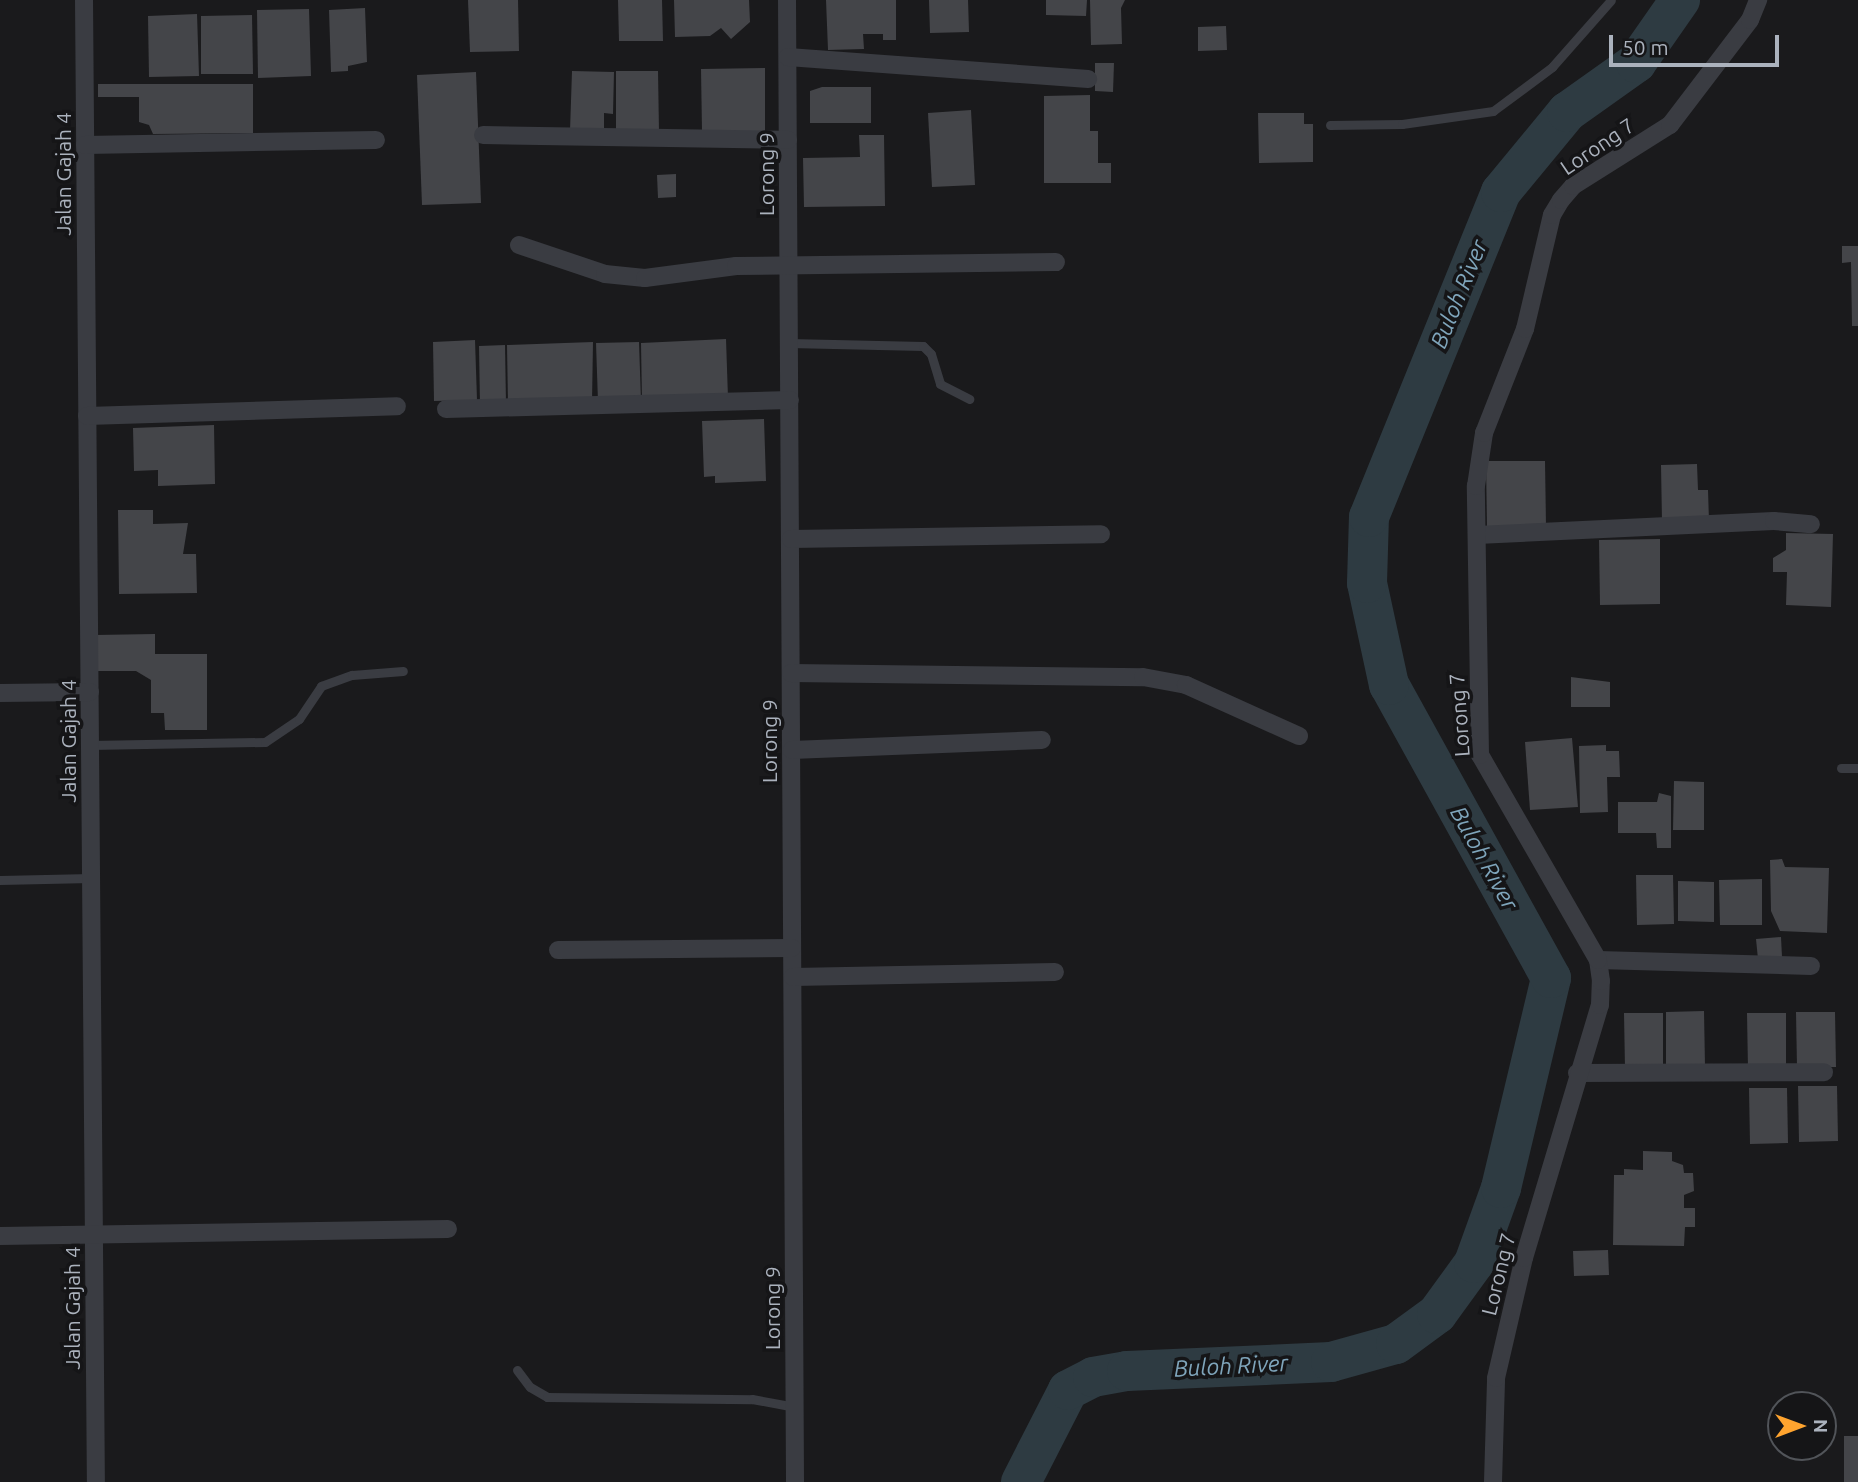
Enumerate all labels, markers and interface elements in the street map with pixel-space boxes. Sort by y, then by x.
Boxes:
scale bar [1613,21,1783,65]
text: 50 m [1622,35,1669,59]
street label: Jalan Gajah 4 [50,112,76,236]
street label: Lorong 7 [1555,112,1639,180]
street label: Lorong 9 [753,132,779,216]
water label: Buloh River [1425,236,1493,352]
street label: Lorong 7 [1444,672,1474,758]
street label: Jalan Gajah 4 [55,679,81,803]
street label: Lorong 9 [756,699,782,783]
water label: Buloh River [1444,801,1524,915]
street label: Lorong 7 [1476,1230,1520,1318]
street label: Jalan Gajah 4 [59,1246,85,1370]
street label: Lorong 9 [759,1266,785,1350]
water label: Buloh River [1173,1349,1289,1383]
north arrow [1767,1391,1837,1461]
text: N [1810,1419,1832,1433]

